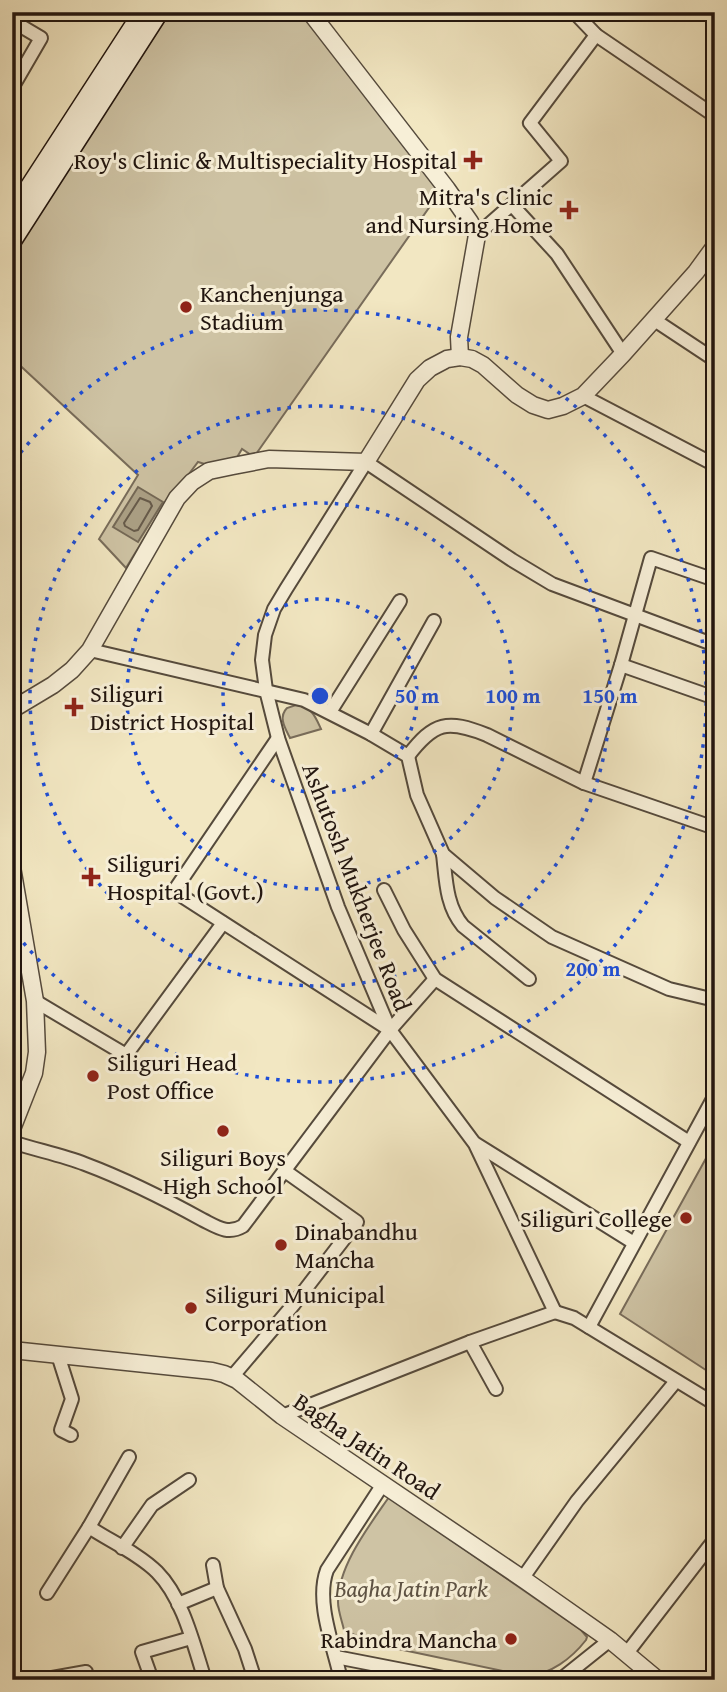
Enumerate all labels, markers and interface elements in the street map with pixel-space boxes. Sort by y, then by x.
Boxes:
place label: Roy's Clinic & Multispeciality Hospital [74,143,457,178]
marker: Roy's Clinic & Multispeciality Hospital [463,150,483,170]
place label: Mitra's Clinic and Nursing Home [366,179,553,242]
marker: Mitra's Clinic and Nursing Home [559,200,579,220]
place label: Kanchenjunga Stadium [200,276,344,339]
marker: Kanchenjunga Stadium [178,299,194,315]
place label: Siliguri District Hospital [90,676,255,739]
text: 50 m [395,680,439,711]
text: 100 m [485,680,541,711]
text: 150 m [582,680,638,711]
centre of rings [308,684,332,708]
marker: Siliguri District Hospital [64,697,84,717]
street label: Ashutosh Mukherjee Road [293,758,421,1016]
place label: Siliguri Hospital (Govt.) [107,846,264,909]
marker: Siliguri Hospital (Govt.) [81,867,101,887]
text: 200 m [565,953,621,984]
place label: Siliguri Head Post Office [107,1045,237,1108]
marker: Siliguri Head Post Office [85,1068,101,1084]
marker: Siliguri Boys High School [215,1123,231,1139]
place label: Siliguri Boys High School [160,1140,286,1203]
place label: Siliguri College [520,1201,672,1236]
marker: Siliguri College [678,1210,694,1226]
place label: Dinabandhu Mancha [295,1214,418,1277]
marker: Dinabandhu Mancha [273,1237,289,1253]
place label: Siliguri Municipal Corporation [205,1277,385,1340]
marker: Siliguri Municipal Corporation [183,1300,199,1316]
street label: Bagha Jatin Road [287,1384,447,1508]
park label: Bagha Jatin Park [333,1571,488,1606]
place label: Rabindra Mancha [321,1622,498,1657]
marker: Rabindra Mancha [503,1631,519,1647]

